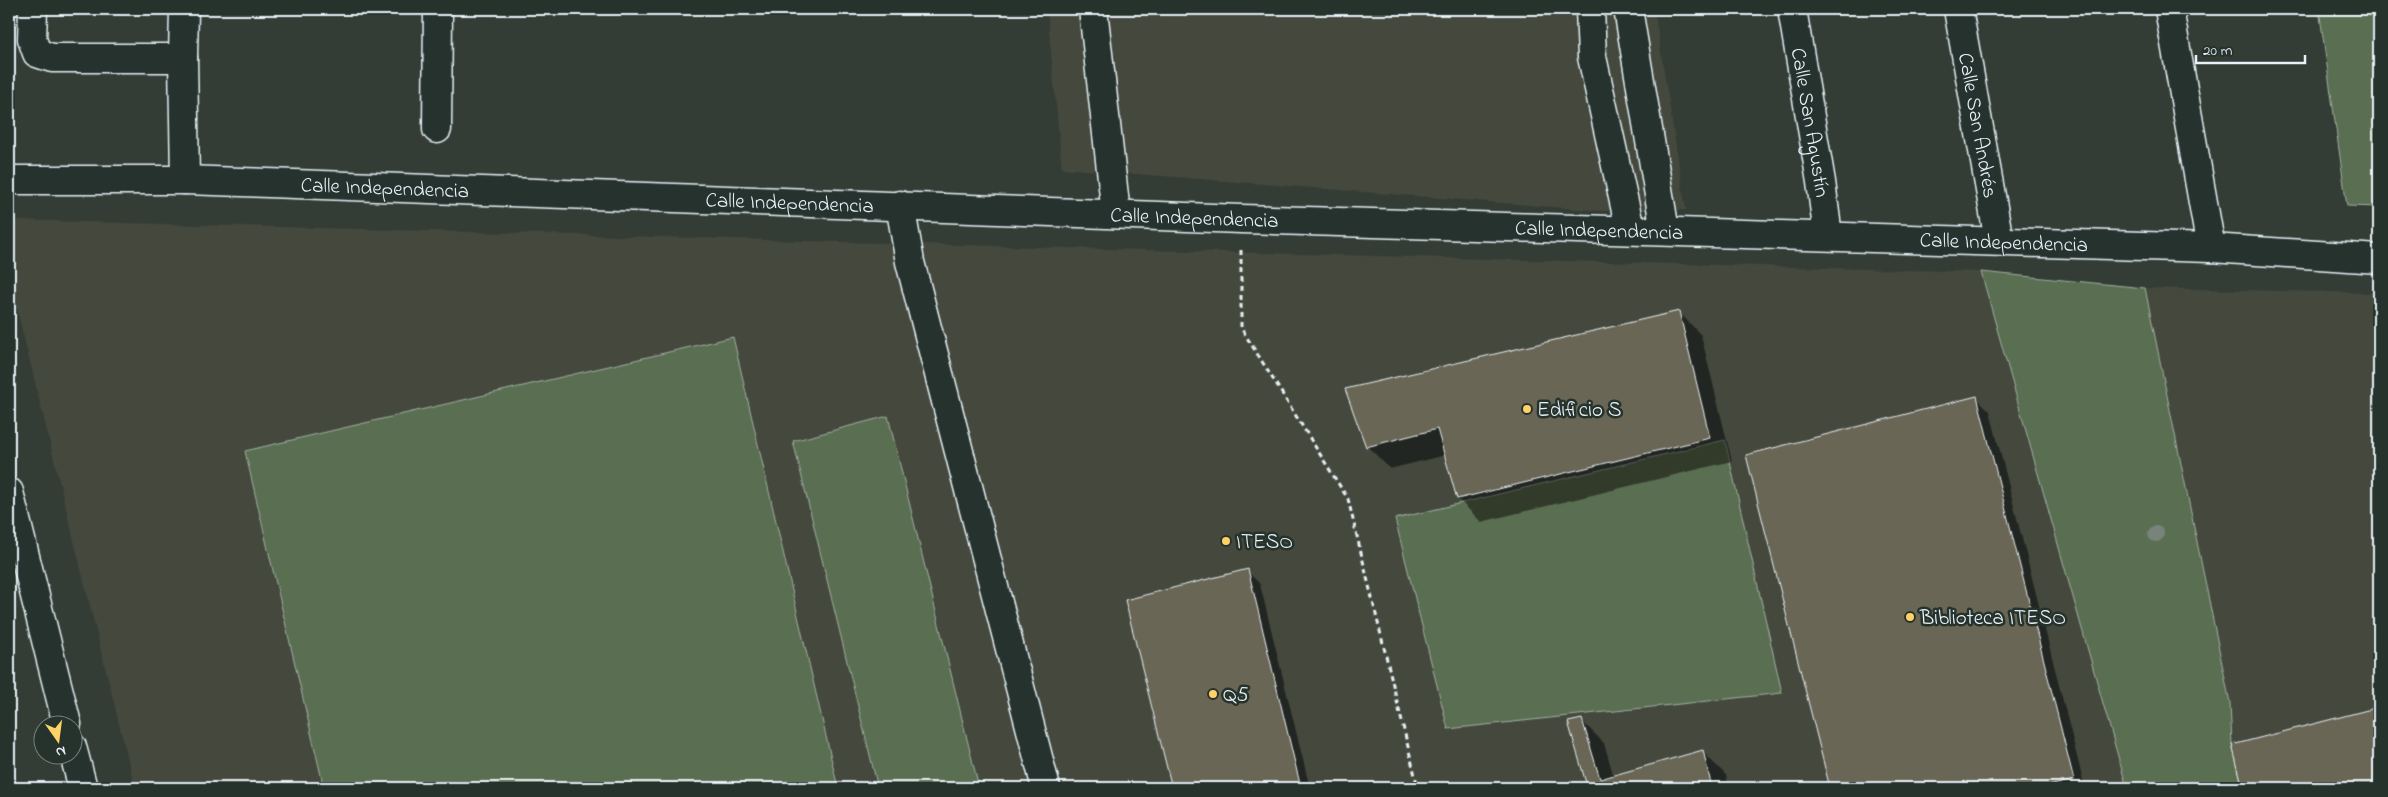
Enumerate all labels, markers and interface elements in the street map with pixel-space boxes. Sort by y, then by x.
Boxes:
scale bar [2196,32,2304,64]
text: 20 m [2203,40,2233,62]
street label: Calle San Agustín [1782,46,1836,199]
street label: Calle San Andrés [1949,51,2004,200]
street label: Calle Independencia [300,171,469,207]
street label: Calle Independencia [705,186,874,222]
street label: Calle Independencia [1110,201,1279,237]
street label: Calle Independencia [1514,214,1684,249]
street label: Calle Independencia [1919,226,2088,261]
place label: Edificio S [1537,396,1622,426]
marker: Edificio S [1521,403,1533,415]
place label: ITESO [1236,528,1293,558]
marker: ITESO [1220,535,1232,547]
place label: Biblioteca ITESO [1919,604,2066,634]
marker: Biblioteca ITESO [1904,611,1916,623]
place label: Q5 [1223,681,1249,711]
marker: Q5 [1207,688,1219,700]
north arrow [32,714,82,764]
text: N [54,740,68,762]

